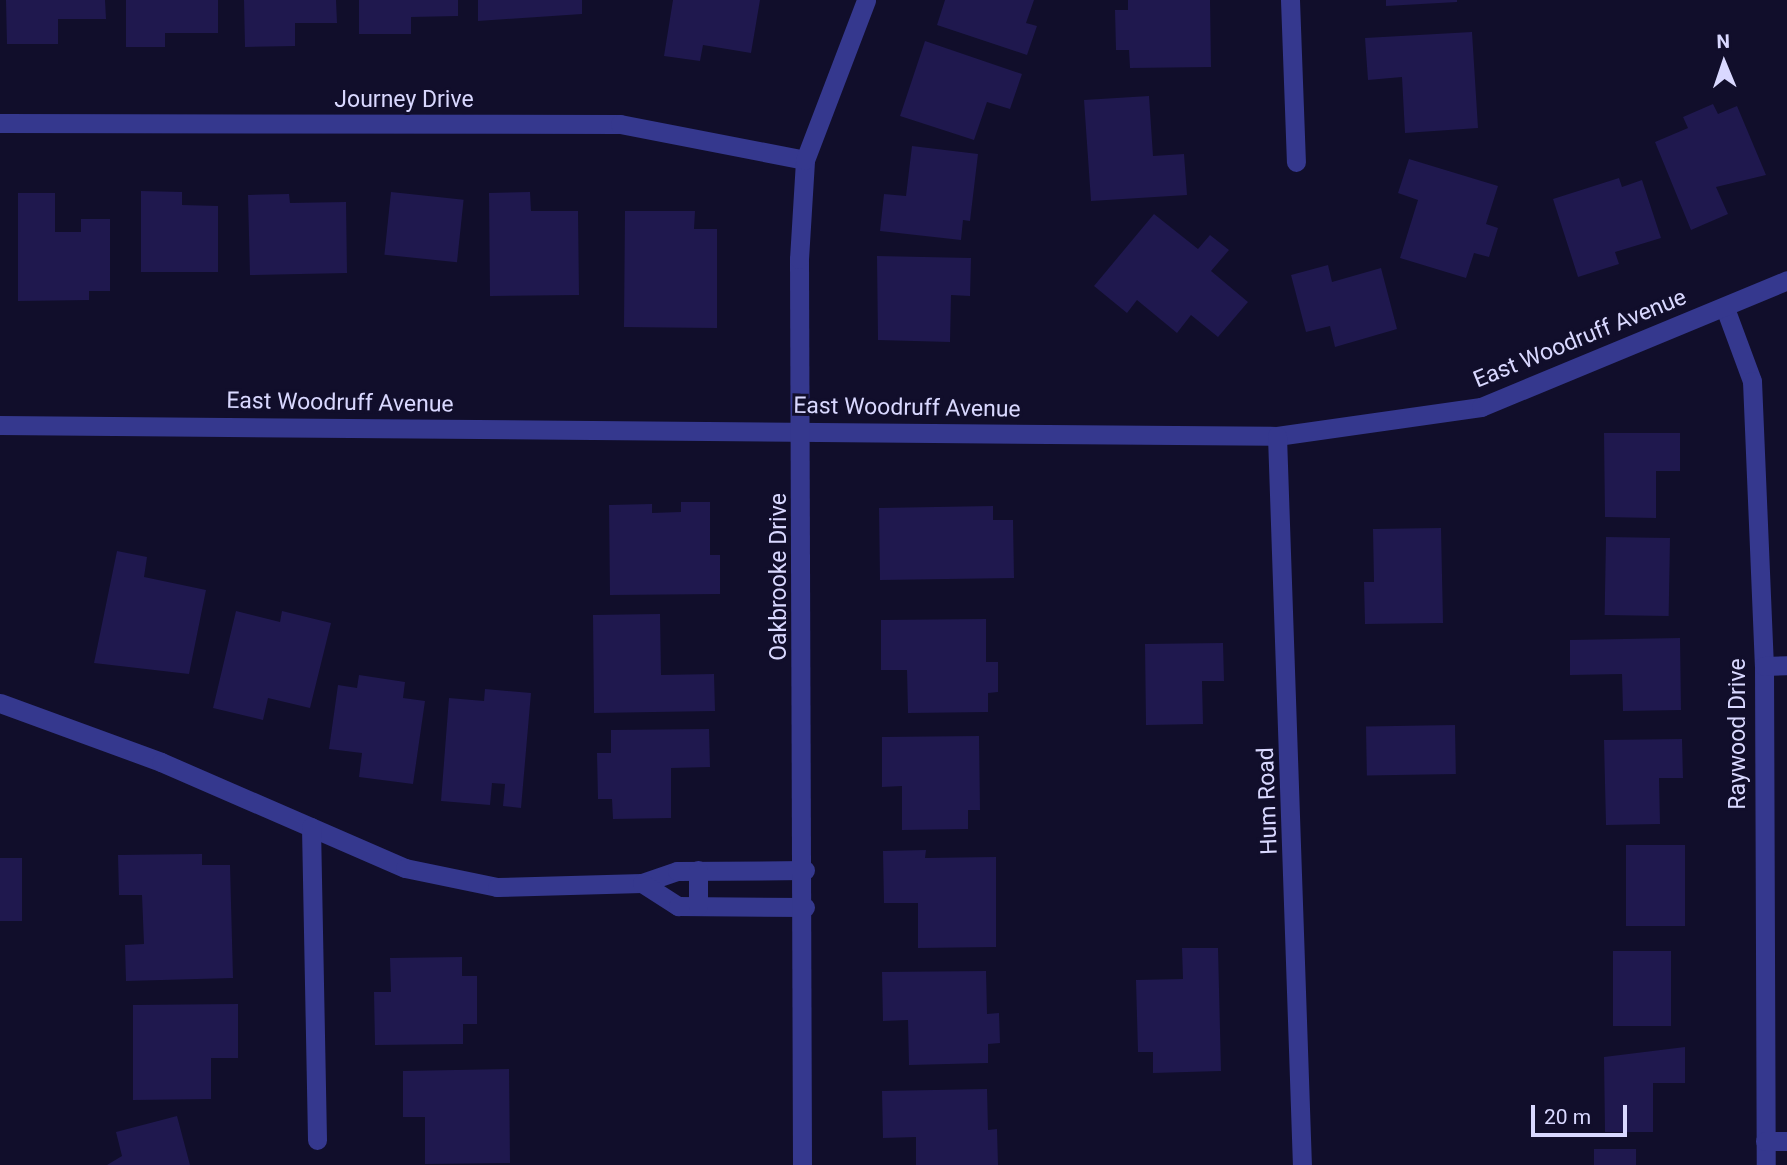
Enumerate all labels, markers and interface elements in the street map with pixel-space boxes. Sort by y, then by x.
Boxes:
north arrow [1689,28,1759,98]
text: N [1716,30,1730,53]
street label: Journey Drive [334,86,474,114]
street label: East Woodruff Avenue [1469,284,1691,394]
street label: East Woodruff Avenue [226,387,454,419]
street label: East Woodruff Avenue [793,392,1021,424]
street label: Oakbrooke Drive [765,493,793,661]
street label: Raywood Drive [1724,658,1752,810]
street label: Hum Road [1252,747,1284,855]
scale bar [1535,1092,1631,1136]
text: 20 m [1544,1105,1591,1129]

